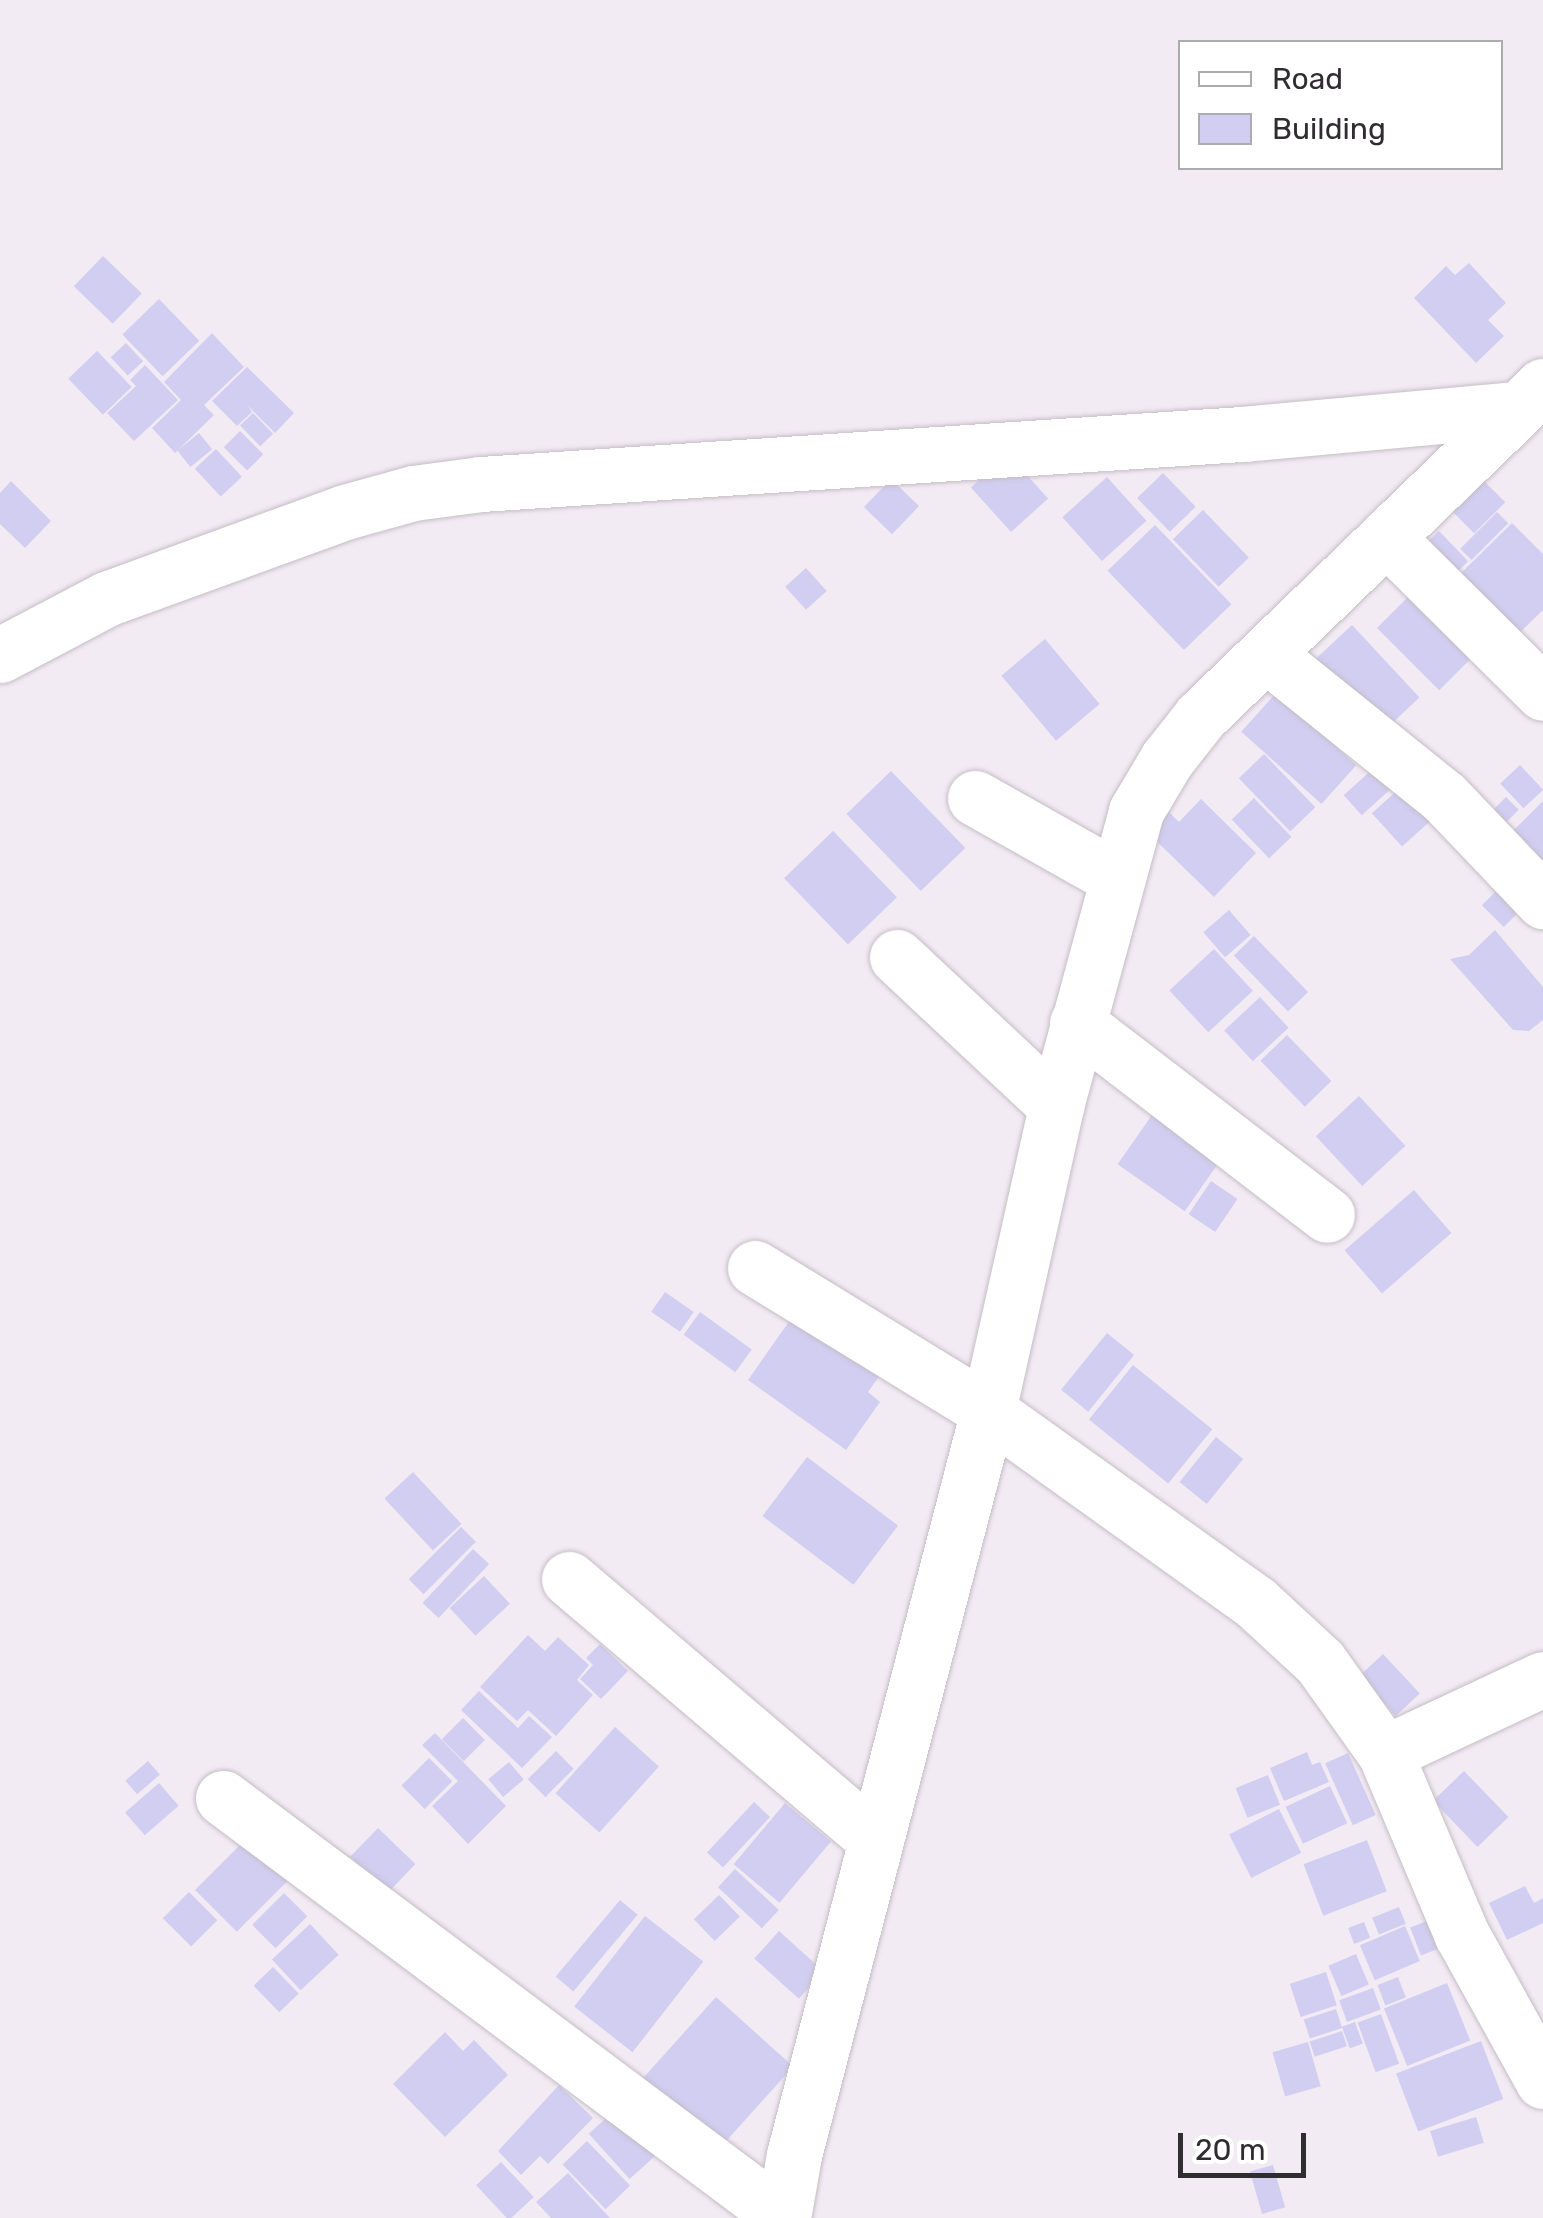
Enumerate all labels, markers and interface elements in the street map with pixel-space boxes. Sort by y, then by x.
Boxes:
legend [1178,40,1503,170]
text: Road [1272,61,1343,97]
text: Building [1272,111,1386,147]
scale bar [1183,2113,1310,2175]
text: 20 m [1195,2132,1266,2168]

